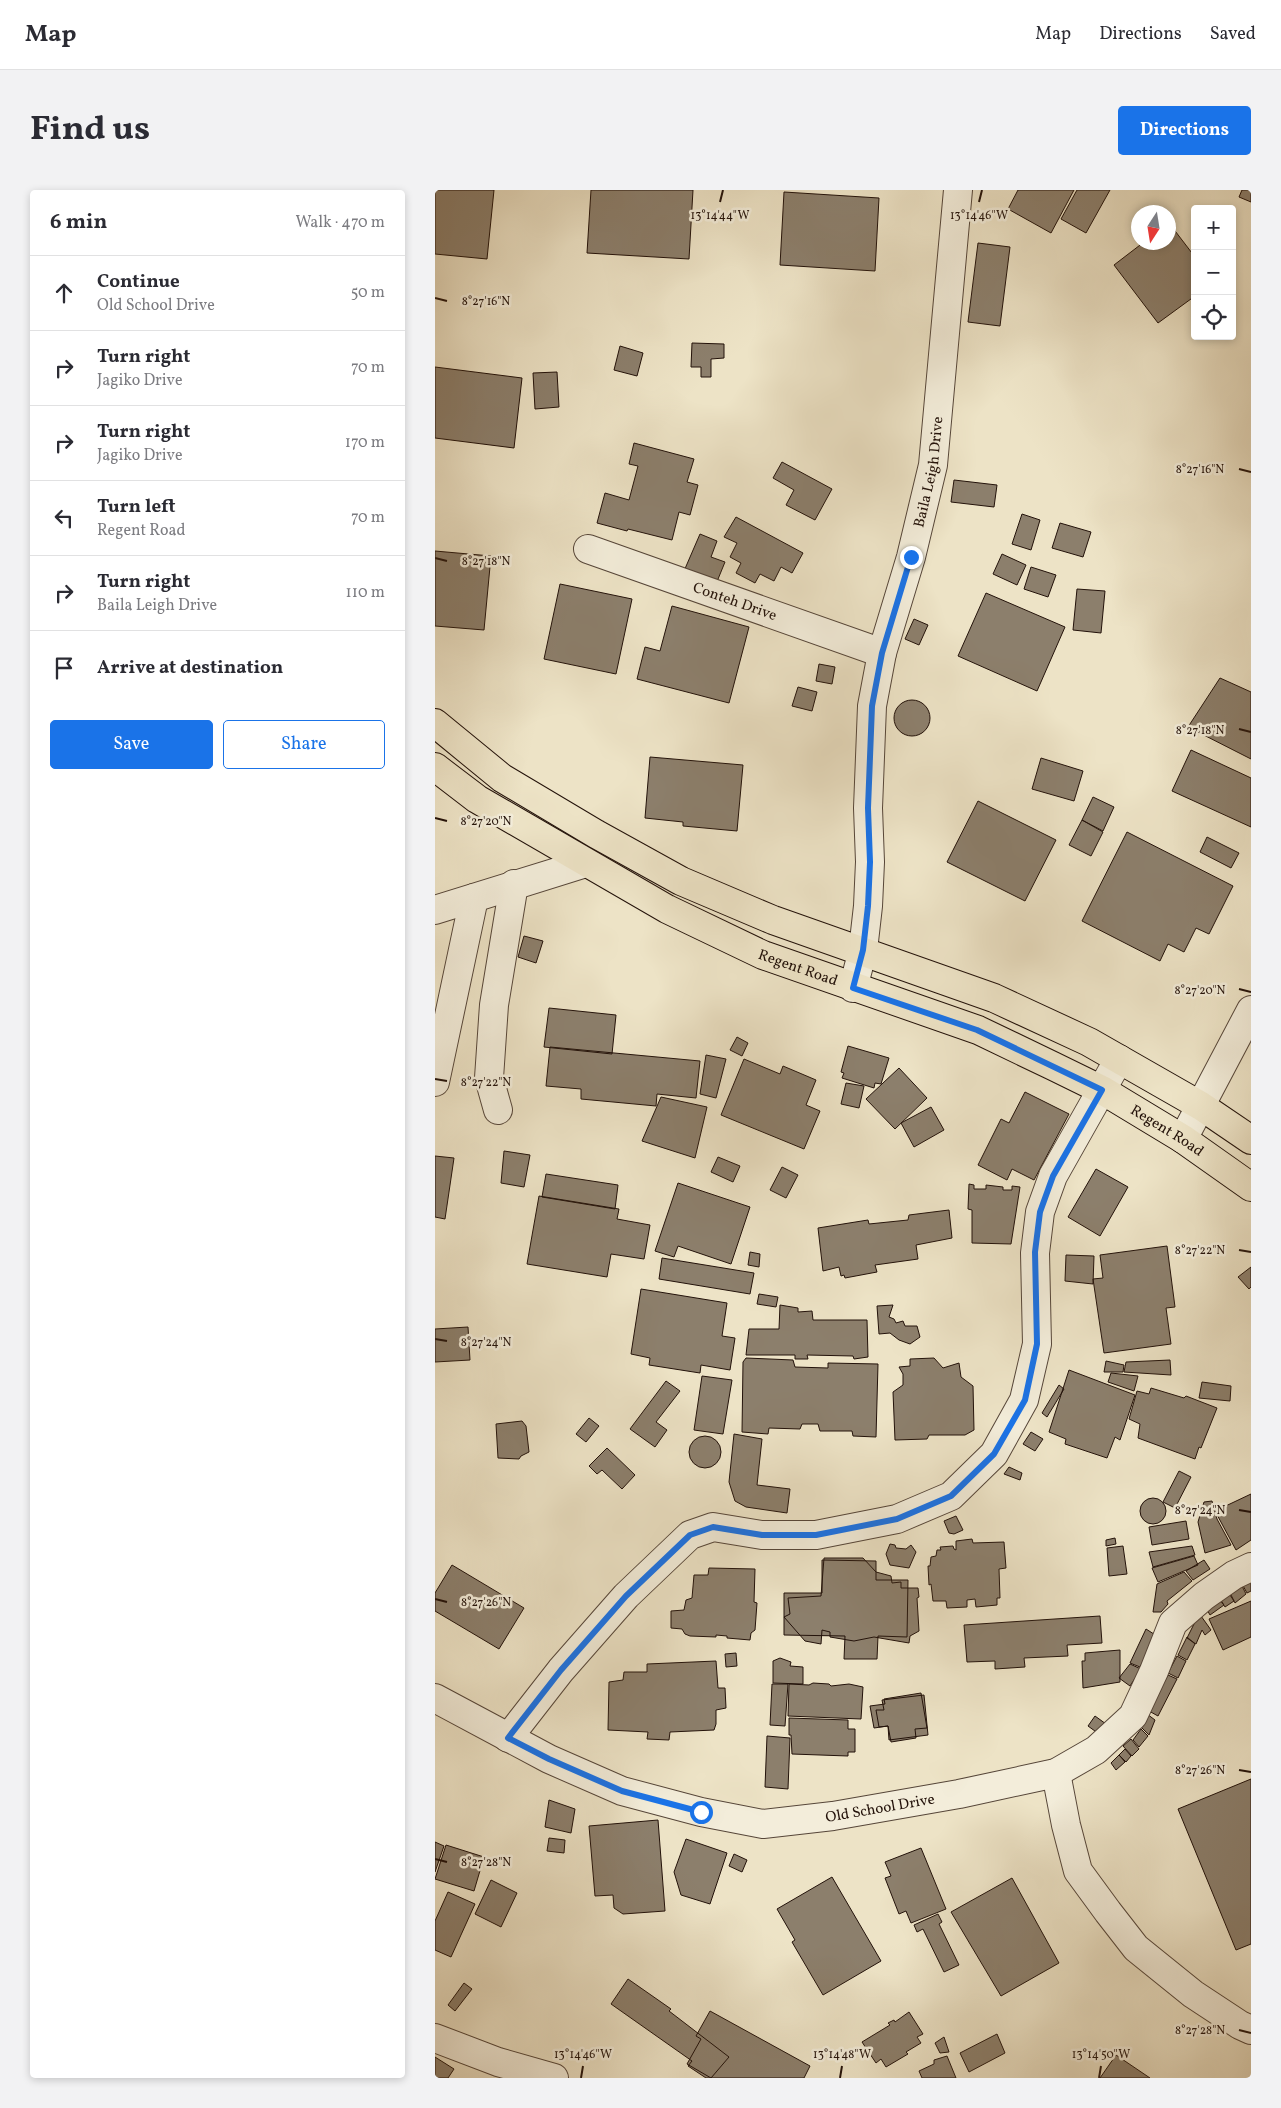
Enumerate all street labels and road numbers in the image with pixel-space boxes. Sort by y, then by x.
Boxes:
street label: Baila Leigh Drive [909,416,949,530]
street label: Conteh Drive [690,578,779,627]
street label: Regent Road [755,945,840,992]
street label: Regent Road [1126,1101,1207,1162]
street label: Old School Drive [824,1789,936,1829]

